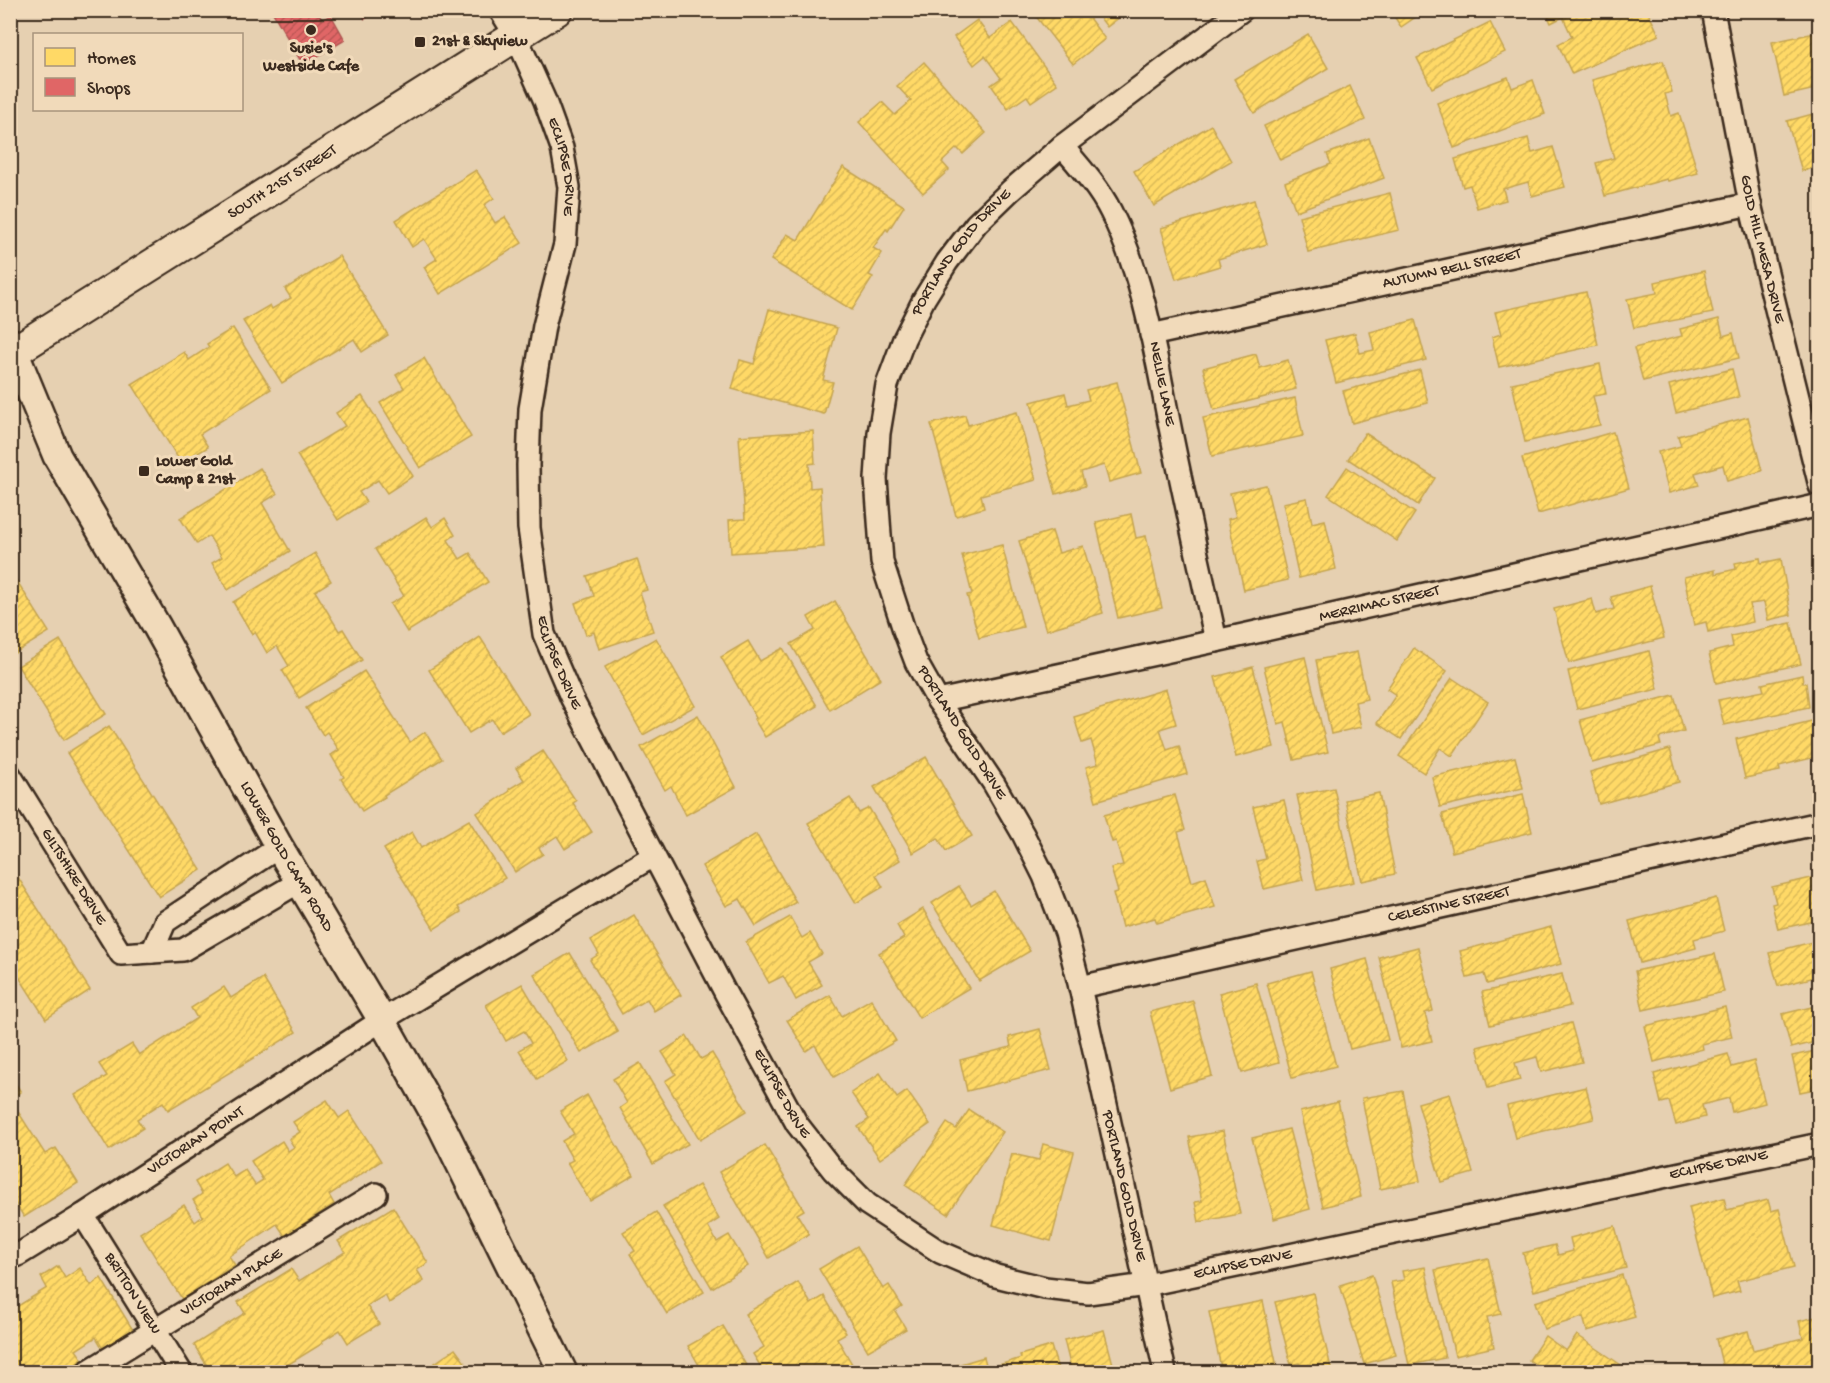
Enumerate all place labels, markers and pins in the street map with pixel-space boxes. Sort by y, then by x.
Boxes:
marker: Susie's Westside Cafe [304,23,318,37]
place label: 21st & Skyview [432,33,528,52]
marker: 21st & Skyview [413,35,427,49]
place label: Susie's Westside Cafe [262,40,360,77]
place label: Lower Gold Camp & 21st [155,453,236,490]
marker: Lower Gold Camp & 21st [137,464,151,478]

